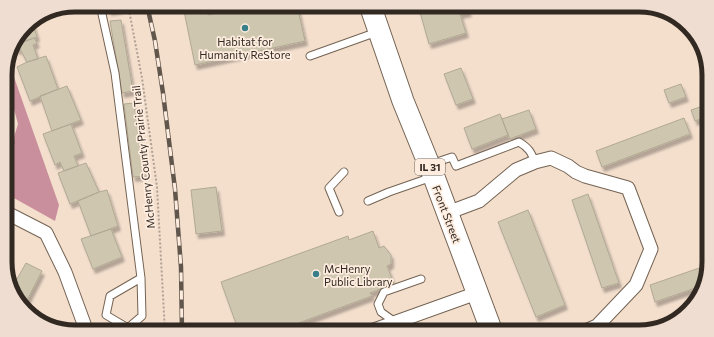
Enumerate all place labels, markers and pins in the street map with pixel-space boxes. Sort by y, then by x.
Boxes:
marker: Habitat for Humanity ReStore [240,23,250,33]
place label: Habitat for Humanity ReStore [199,35,291,61]
place label: McHenry Public Library [324,262,393,288]
marker: McHenry Public Library [311,269,321,279]

